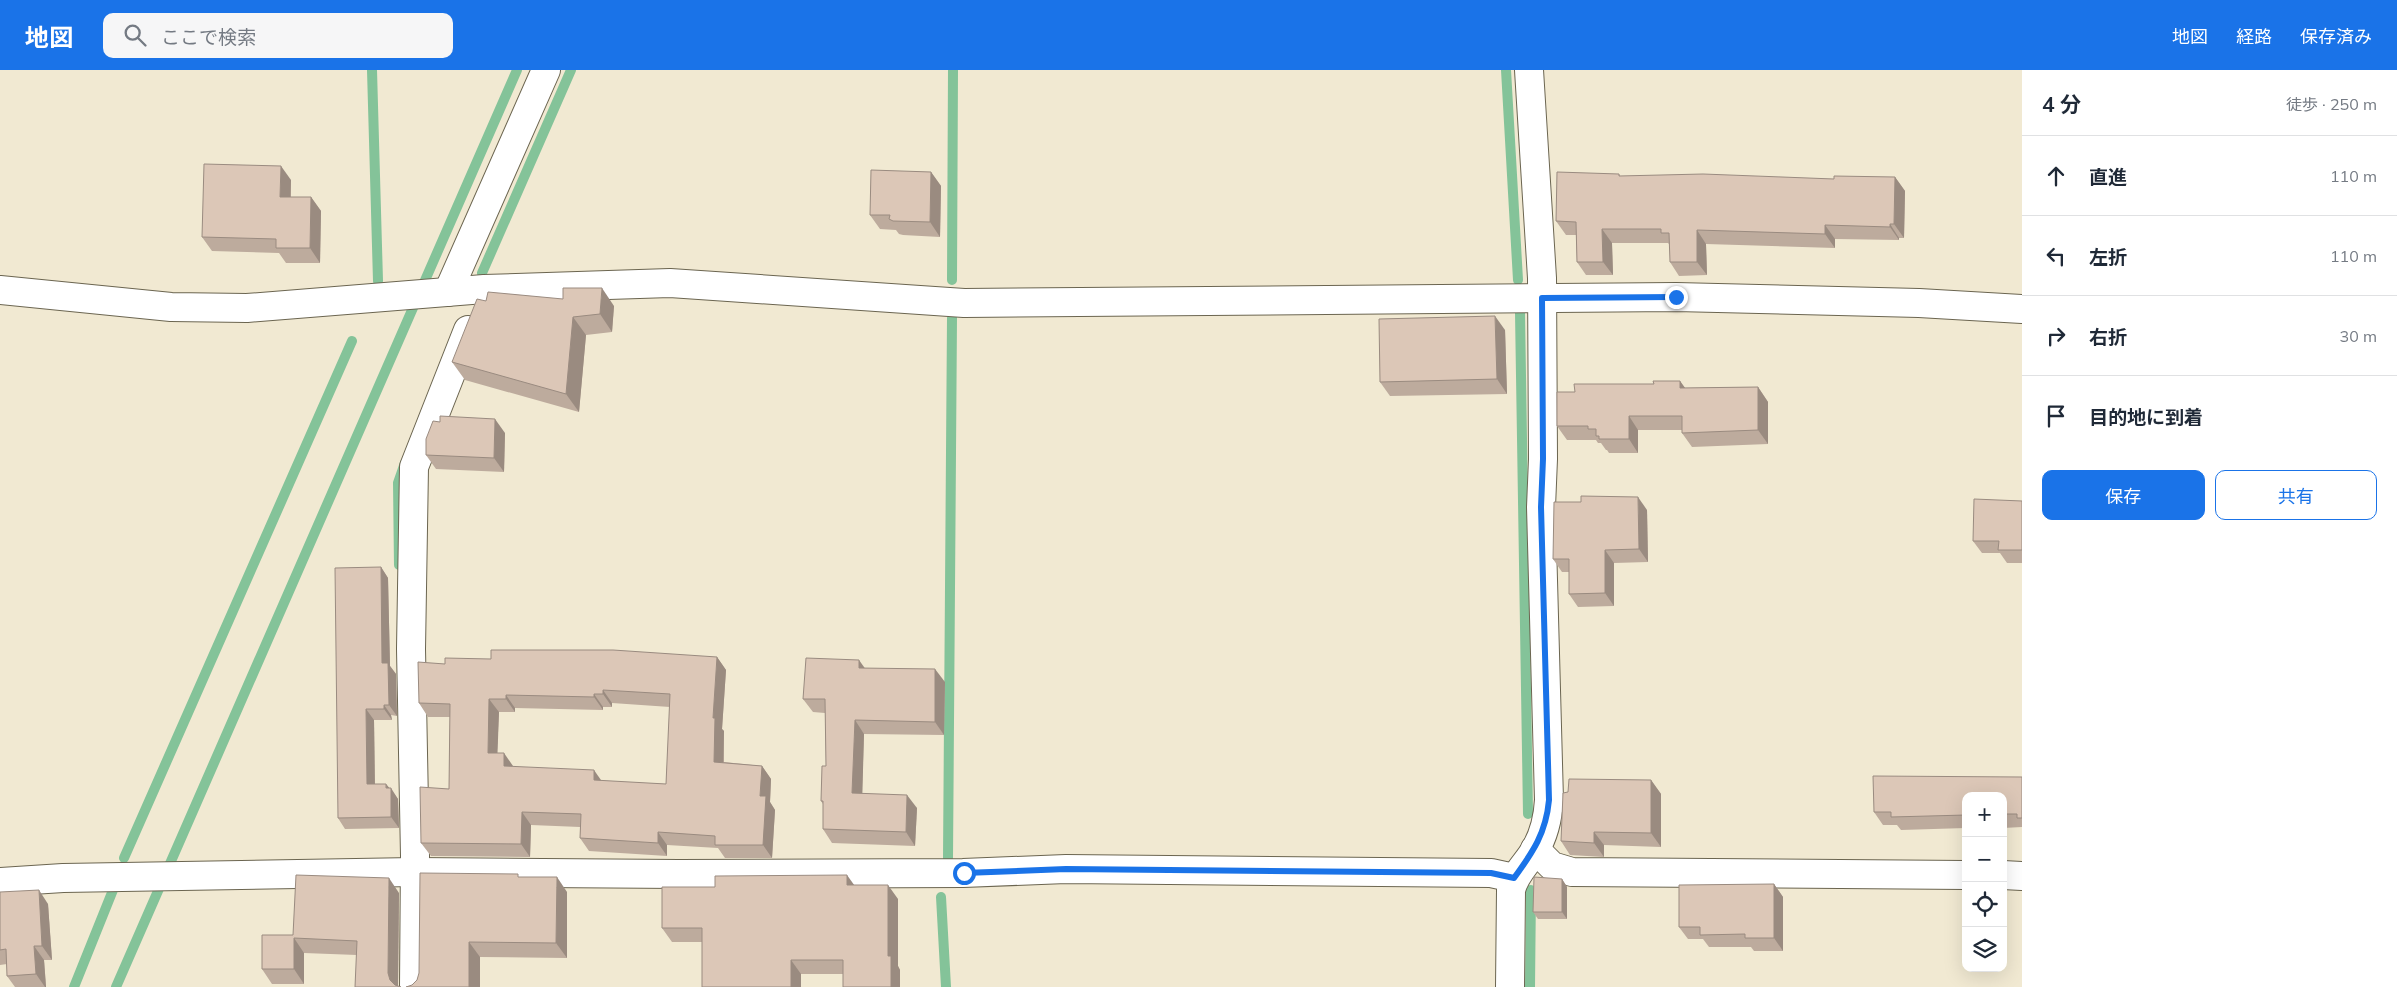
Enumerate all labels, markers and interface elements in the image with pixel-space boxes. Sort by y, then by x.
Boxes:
search box [103,13,453,58]
icon: search [121,21,149,49]
text: 地図 [25,22,73,52]
text: ここで検索 [161,25,256,49]
text: 地図 [2172,25,2208,48]
text: 経路 [2236,25,2272,48]
text: 保存済み [2300,25,2372,48]
text: 4 分 [2042,91,2081,117]
text: 徒歩 · 250 m [2286,94,2377,114]
icon: ahead [2042,162,2070,190]
text: 直進 [2089,165,2127,189]
text: 110 m [2330,166,2377,186]
icon: left [2042,242,2070,270]
text: 左折 [2089,245,2127,269]
text: 110 m [2330,246,2377,266]
route end [1665,286,1688,309]
icon: right [2042,322,2070,350]
text: 右折 [2089,325,2127,349]
text: 30 m [2340,326,2377,346]
icon: arrive [2042,402,2070,430]
text: 目的地に到着 [2089,405,2203,429]
button: 保存 [2042,470,2205,520]
button: 共有 [2215,470,2377,520]
map controls [1962,792,2007,972]
button: + [1962,792,2007,837]
button: − [1962,837,2007,882]
route start [953,862,976,885]
button: locate [1962,882,2007,927]
button: layers [1962,927,2007,972]

